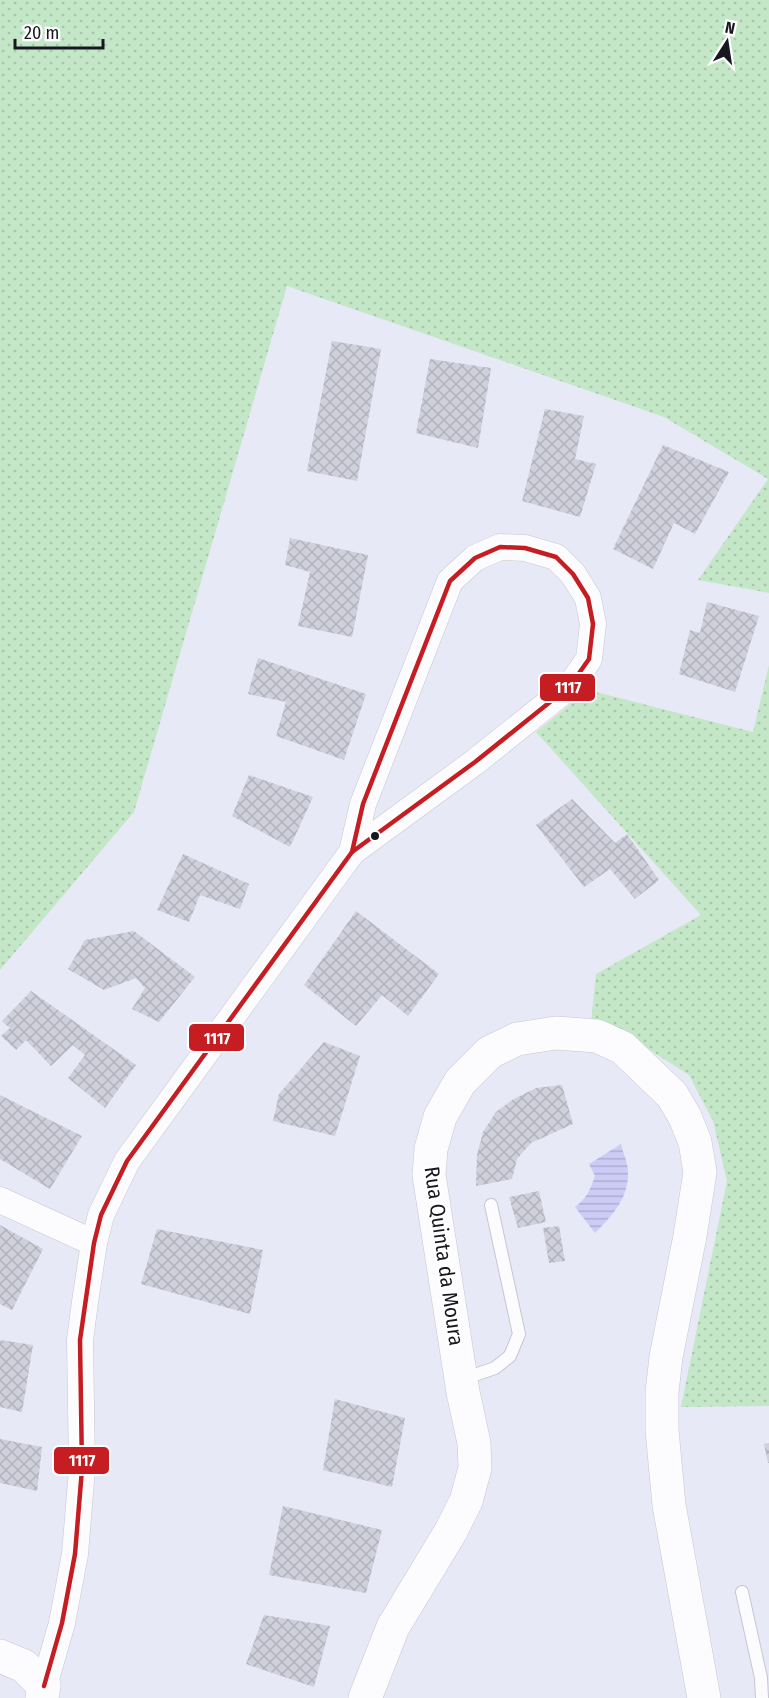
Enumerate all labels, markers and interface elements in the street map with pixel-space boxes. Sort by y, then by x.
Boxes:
scale bar [15,12,104,50]
north arrow [697,12,757,72]
text: N [723,18,737,38]
text: 20 m [24,22,59,44]
line badge: 1117 [539,673,596,702]
text: 1117 [555,678,581,697]
unlabelled marker [369,830,381,842]
line badge: 1117 [188,1023,245,1052]
text: 1117 [204,1029,230,1048]
street label: Rua Quinta da Moura [419,1165,469,1347]
line badge: 1117 [53,1446,110,1475]
text: 1117 [69,1451,95,1470]

